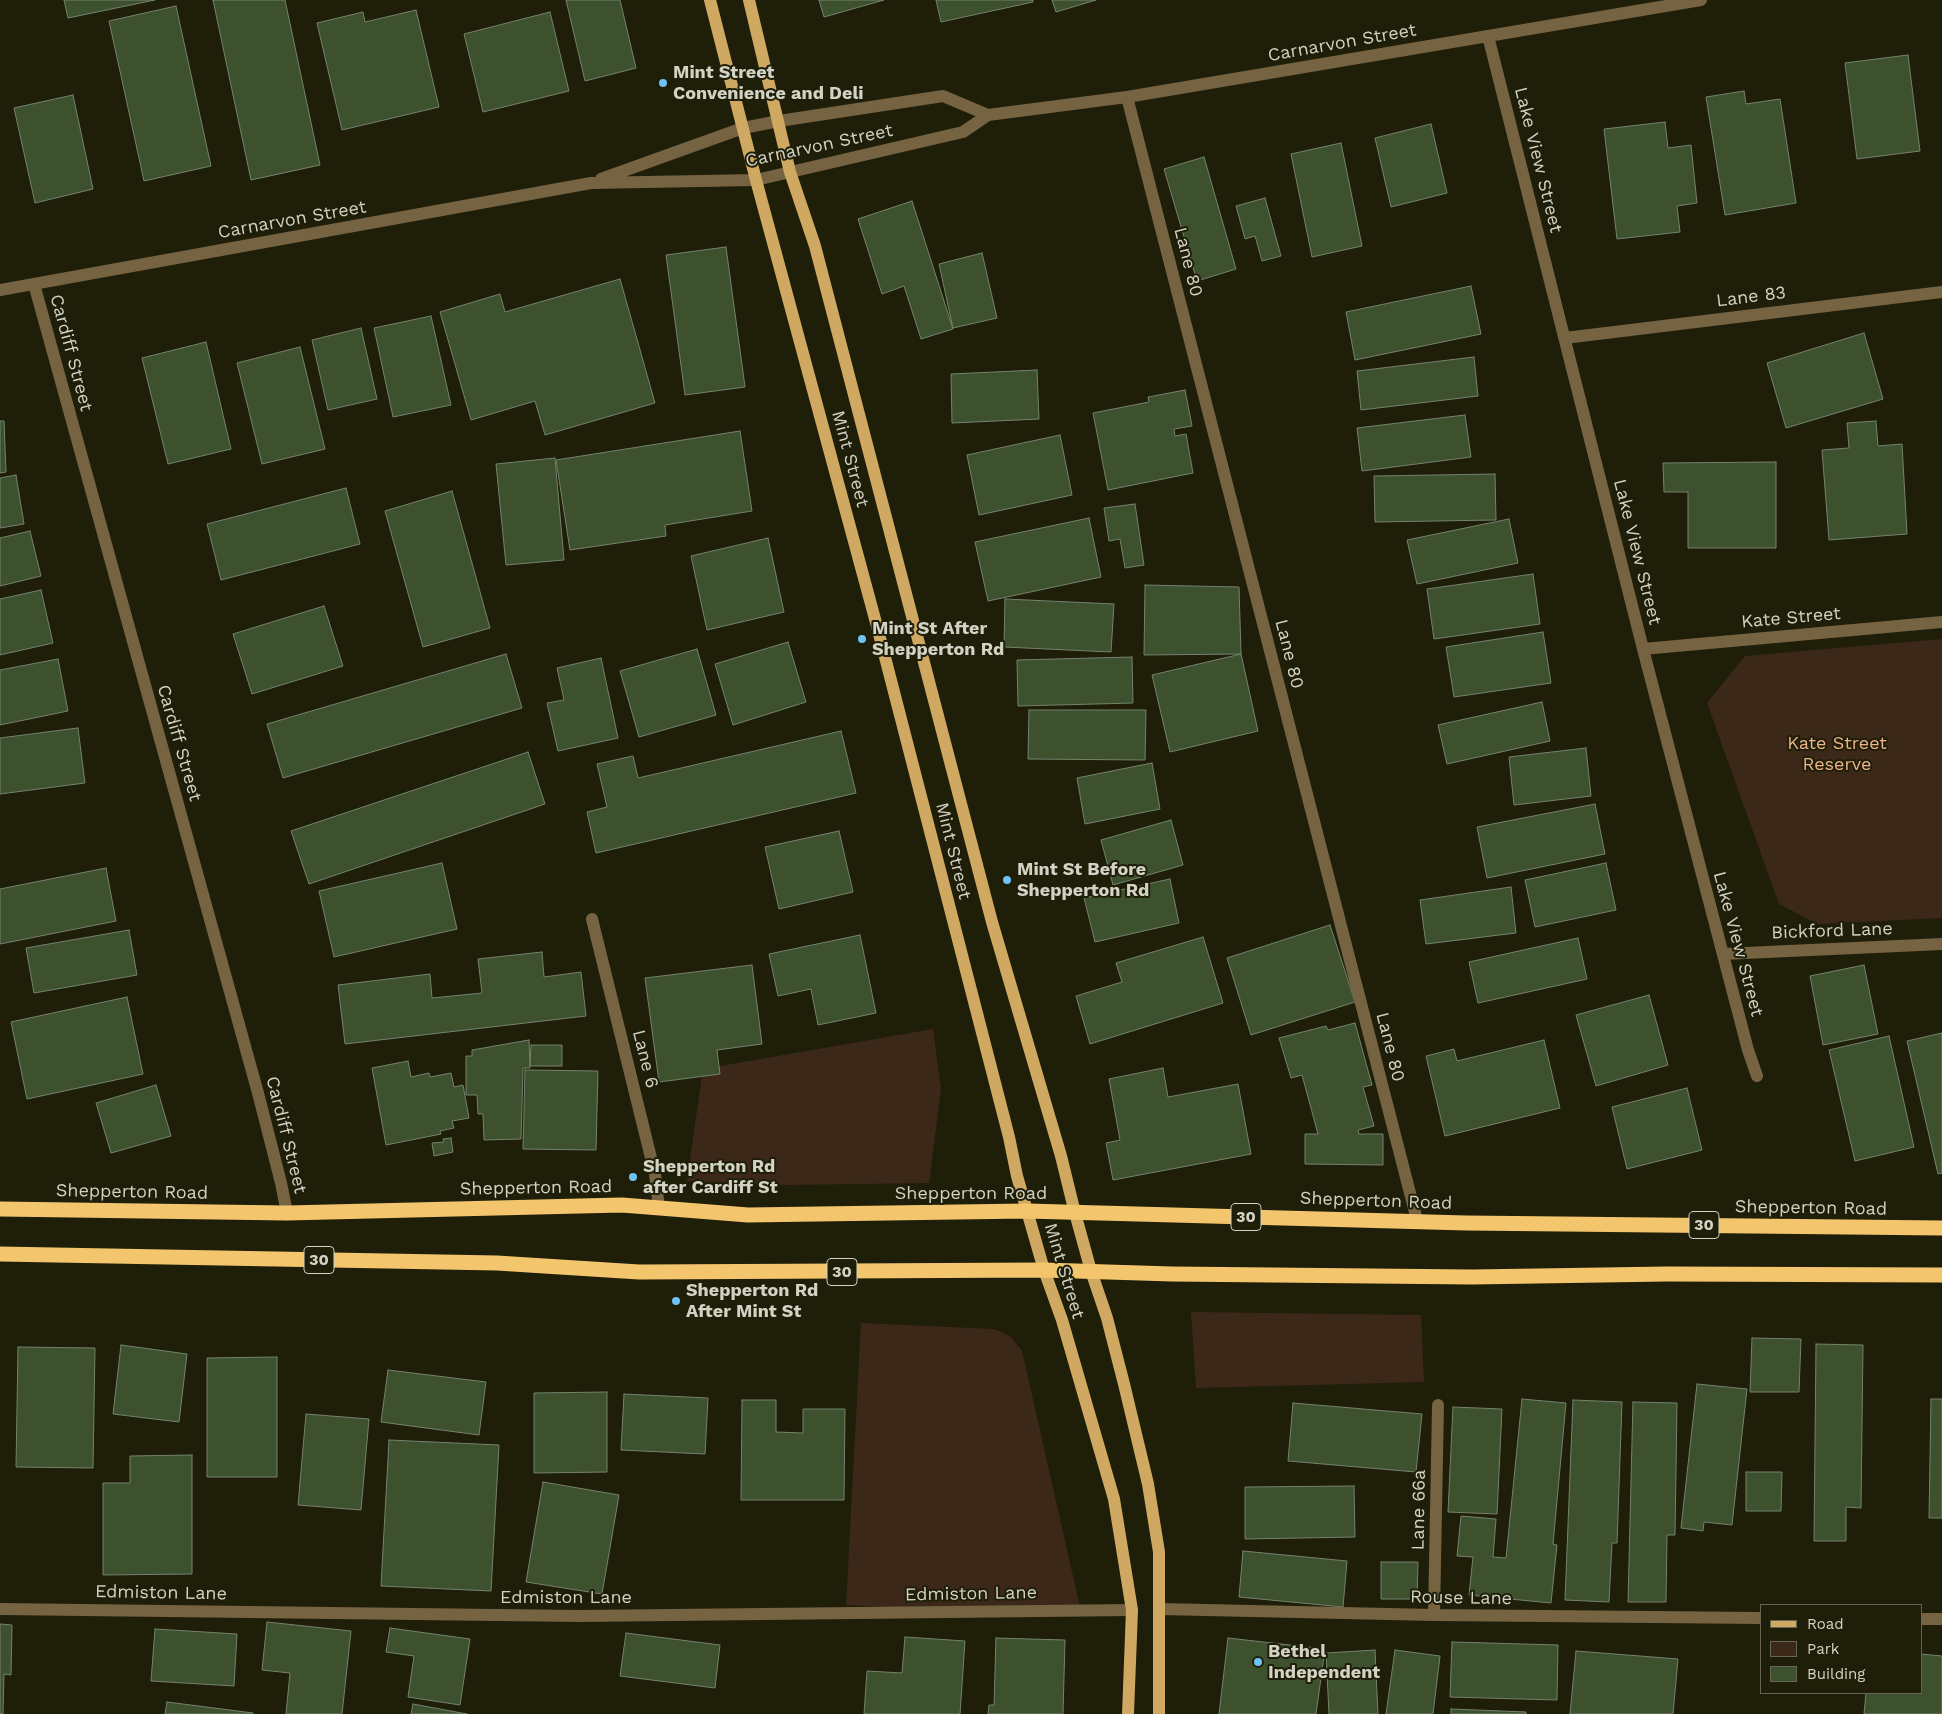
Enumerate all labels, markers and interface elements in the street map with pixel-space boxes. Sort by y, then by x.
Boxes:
street label: Carnarvon Street [1266,19,1418,67]
place label: Mint Street Convenience and Deli [673,62,864,104]
marker: Mint Street Convenience and Deli [657,77,669,89]
street label: Lake View Street [1509,85,1567,235]
street label: Carnarvon Street [743,120,895,172]
street label: Carnarvon Street [216,196,368,244]
street label: Lane 80 [1169,225,1207,299]
street label: Lane 83 [1715,282,1787,312]
street label: Cardiff Street [45,292,97,414]
street label: Mint Street [827,408,873,510]
street label: Lake View Street [1608,477,1666,627]
street label: Kate Street [1740,603,1842,633]
street label: Lane 80 [1270,617,1308,691]
place label: Mint St After Shepperton Rd [872,618,1004,660]
marker: Mint St After Shepperton Rd [856,633,868,645]
street label: Cardiff Street [152,682,206,804]
park label: Kate Street Reserve [1787,733,1887,776]
street label: Mint Street [931,800,975,902]
place label: Mint St Before Shepperton Rd [1017,859,1149,902]
street label: Lake View Street [1708,869,1768,1019]
marker: Mint St Before Shepperton Rd [1001,874,1013,886]
street label: Bickford Lane [1771,918,1893,944]
street label: Lane 80 [1371,1010,1409,1084]
street label: Lane 6 [627,1027,663,1091]
street label: Cardiff Street [261,1074,311,1196]
place label: Shepperton Rd after Cardiff St [643,1156,778,1198]
marker: Shepperton Rd after Cardiff St [627,1171,639,1183]
street label: Shepperton Road [460,1176,612,1200]
street label: Shepperton Road [56,1180,208,1204]
street label: Shepperton Road [895,1183,1047,1205]
street label: Shepperton Road [1299,1188,1453,1214]
street label: Shepperton Road [1735,1196,1887,1220]
road number: 30 [1231,1204,1261,1230]
road number: 30 [1689,1212,1719,1238]
street label: Mint Street [1039,1220,1089,1322]
road number: 30 [304,1246,334,1274]
road number: 30 [827,1258,857,1286]
place label: Shepperton Rd After Mint St [686,1280,818,1322]
marker: Shepperton Rd After Mint St [670,1295,682,1307]
street label: Lane 66a [1407,1469,1431,1551]
street label: Edmiston Lane [95,1581,227,1605]
street label: Edmiston Lane [905,1582,1037,1606]
street label: Rouse Lane [1410,1586,1512,1610]
street label: Edmiston Lane [500,1587,632,1609]
legend [1760,1604,1922,1694]
text: Road [1807,1615,1844,1633]
text: Park [1807,1640,1839,1658]
place label: Bethel Independent [1268,1641,1380,1684]
marker: Bethel Independent [1252,1656,1264,1668]
text: Building [1807,1665,1865,1683]

